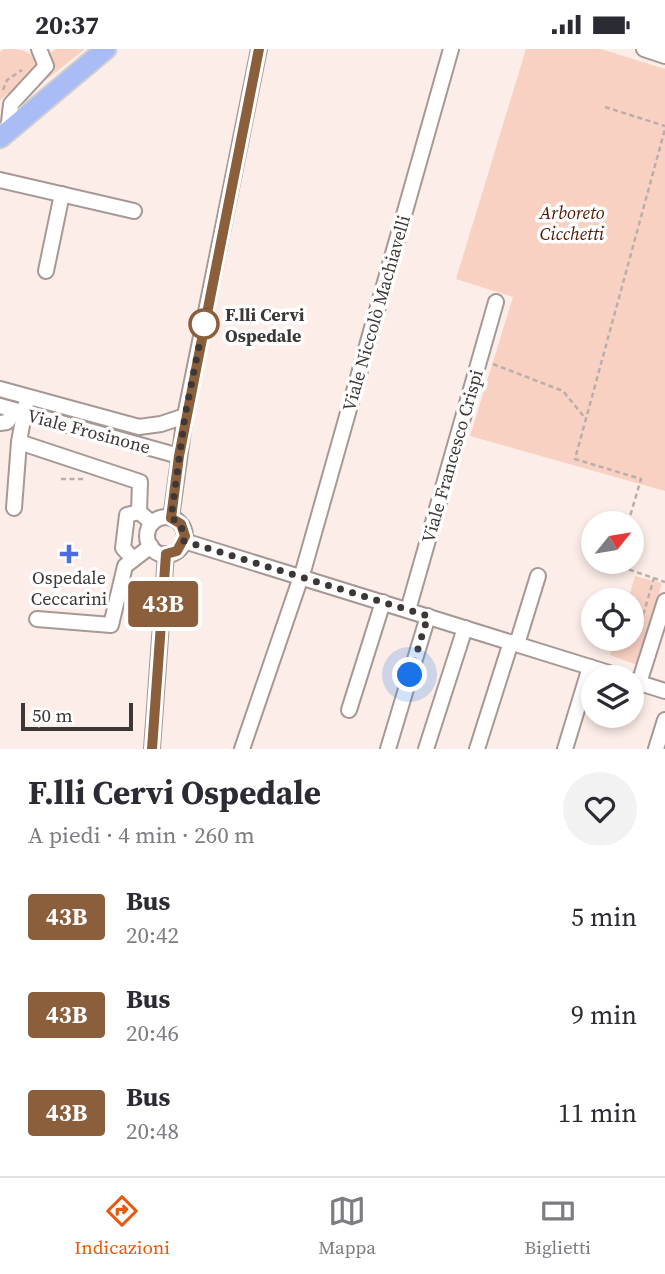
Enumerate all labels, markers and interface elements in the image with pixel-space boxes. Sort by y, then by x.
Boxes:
text: 20:37 [35,7,99,43]
park label: Arboreto Cicchetti [538,200,605,246]
street label: Viale Niccolò Machiavelli [336,212,416,414]
place label: F.lli Cervi Ospedale [225,302,305,348]
marker: F.lli Cervi Ospedale [189,309,219,339]
street label: Viale Francesco Crispi [415,367,489,545]
street label: Viale Frosinone [25,403,153,459]
north arrow [581,511,644,574]
map controls [581,511,644,728]
marker: Ospedale Ceccarini [59,544,79,564]
place label: Ospedale Ceccarini [31,565,107,611]
line badge: 43B [123,581,203,627]
text: 43B [142,587,184,620]
button: locate [581,588,644,651]
your location [392,657,427,692]
button: layers [581,665,644,728]
scale bar [21,700,133,732]
text: 50 m [32,702,73,728]
text: F.lli Cervi Ospedale [28,770,321,815]
button: heart [563,772,637,846]
text: A piedi · 4 min · 260 m [28,819,255,851]
text: Bus [126,883,170,919]
text: 5 min [571,899,637,935]
text: 43B [46,900,87,933]
text: 20:42 [126,919,179,951]
text: Bus [126,981,170,1017]
text: 9 min [571,997,637,1033]
text: 43B [46,998,87,1031]
text: 20:46 [126,1017,179,1049]
text: Bus [126,1079,170,1115]
text: 11 min [558,1095,637,1131]
text: 43B [46,1096,87,1129]
text: 20:48 [126,1115,179,1147]
tab: Indicazioni [74,1192,170,1260]
tab: Mappa [318,1192,376,1260]
tab: Biglietti [524,1192,591,1260]

